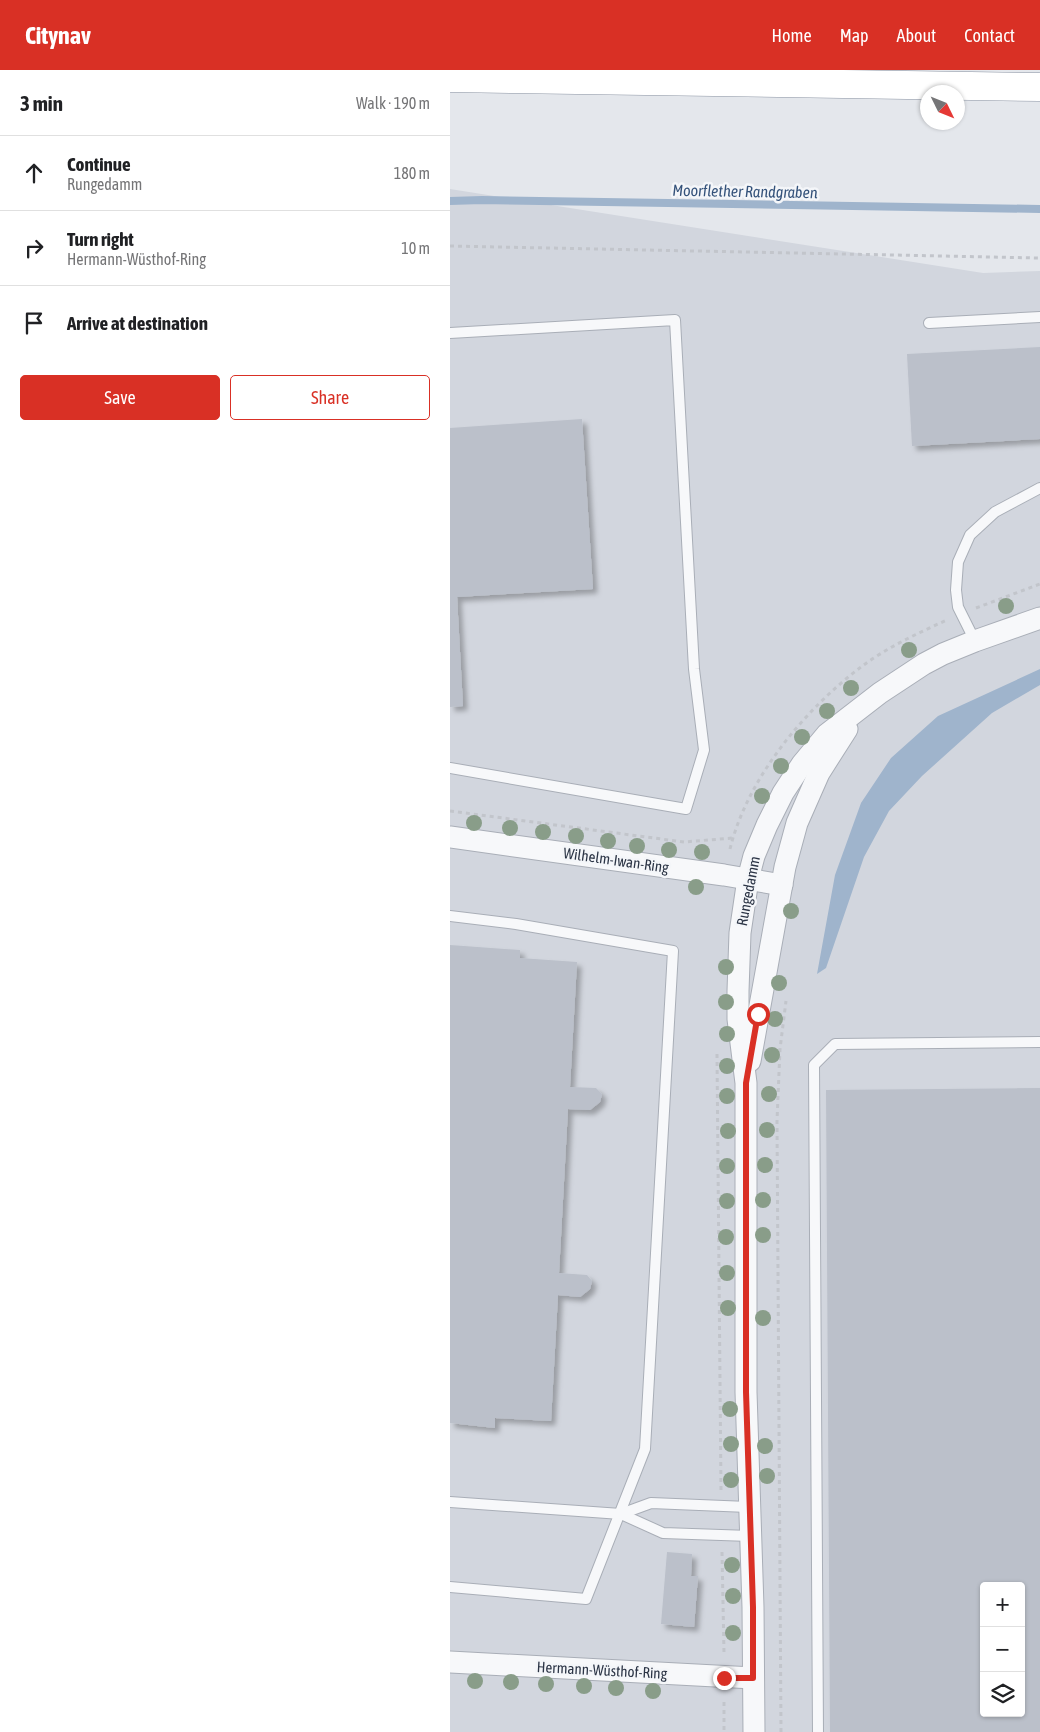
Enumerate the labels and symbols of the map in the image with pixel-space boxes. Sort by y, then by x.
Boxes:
north arrow [920,85,965,130]
water label: Moorflether Randgraben [672,181,818,202]
street label: Wilhelm-Iwan-Ring [562,844,670,876]
street label: Rungedamm [733,855,763,927]
route start [747,1003,770,1026]
street label: Hermann-Wüsthof-Ring [536,1658,668,1682]
route end [713,1667,736,1690]

